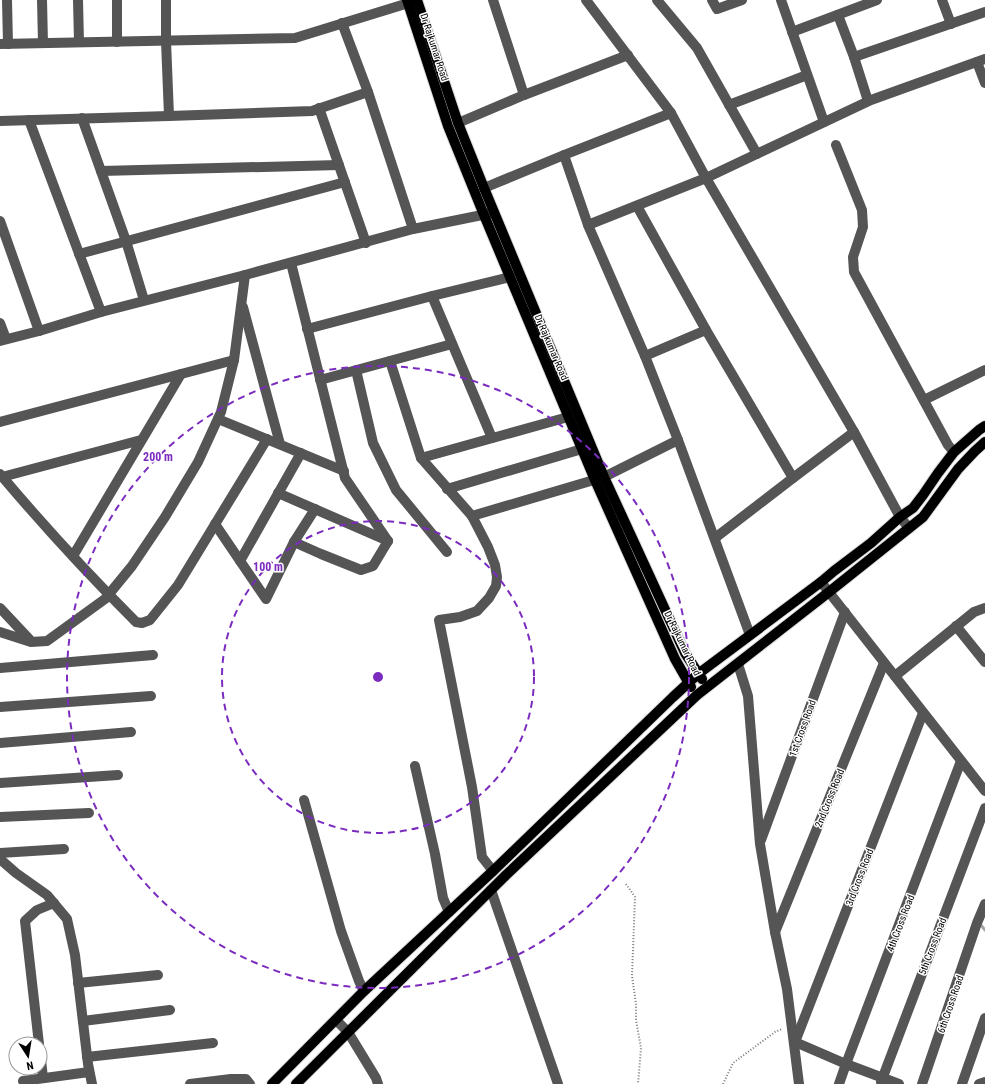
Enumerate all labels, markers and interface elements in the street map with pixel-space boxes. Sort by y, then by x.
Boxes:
street label: Dr Rajkumar Road [418,12,451,82]
street label: Dr Rajkumar Road [533,313,570,382]
text: 200 m [143,450,173,464]
text: 100 m [253,560,283,574]
street label: Dr Rajkumar Road [662,609,703,677]
centre of rings [371,670,385,684]
street label: 1st Cross Road [787,698,818,758]
street label: 2nd Cross Road [813,767,846,829]
street label: 3rd Cross Road [844,847,875,907]
street label: 4th Cross Road [885,893,916,953]
street label: 5th Cross Road [917,916,948,976]
street label: 6th Cross Road [935,974,965,1034]
north arrow [8,1036,48,1076]
text: N [25,1058,35,1072]

